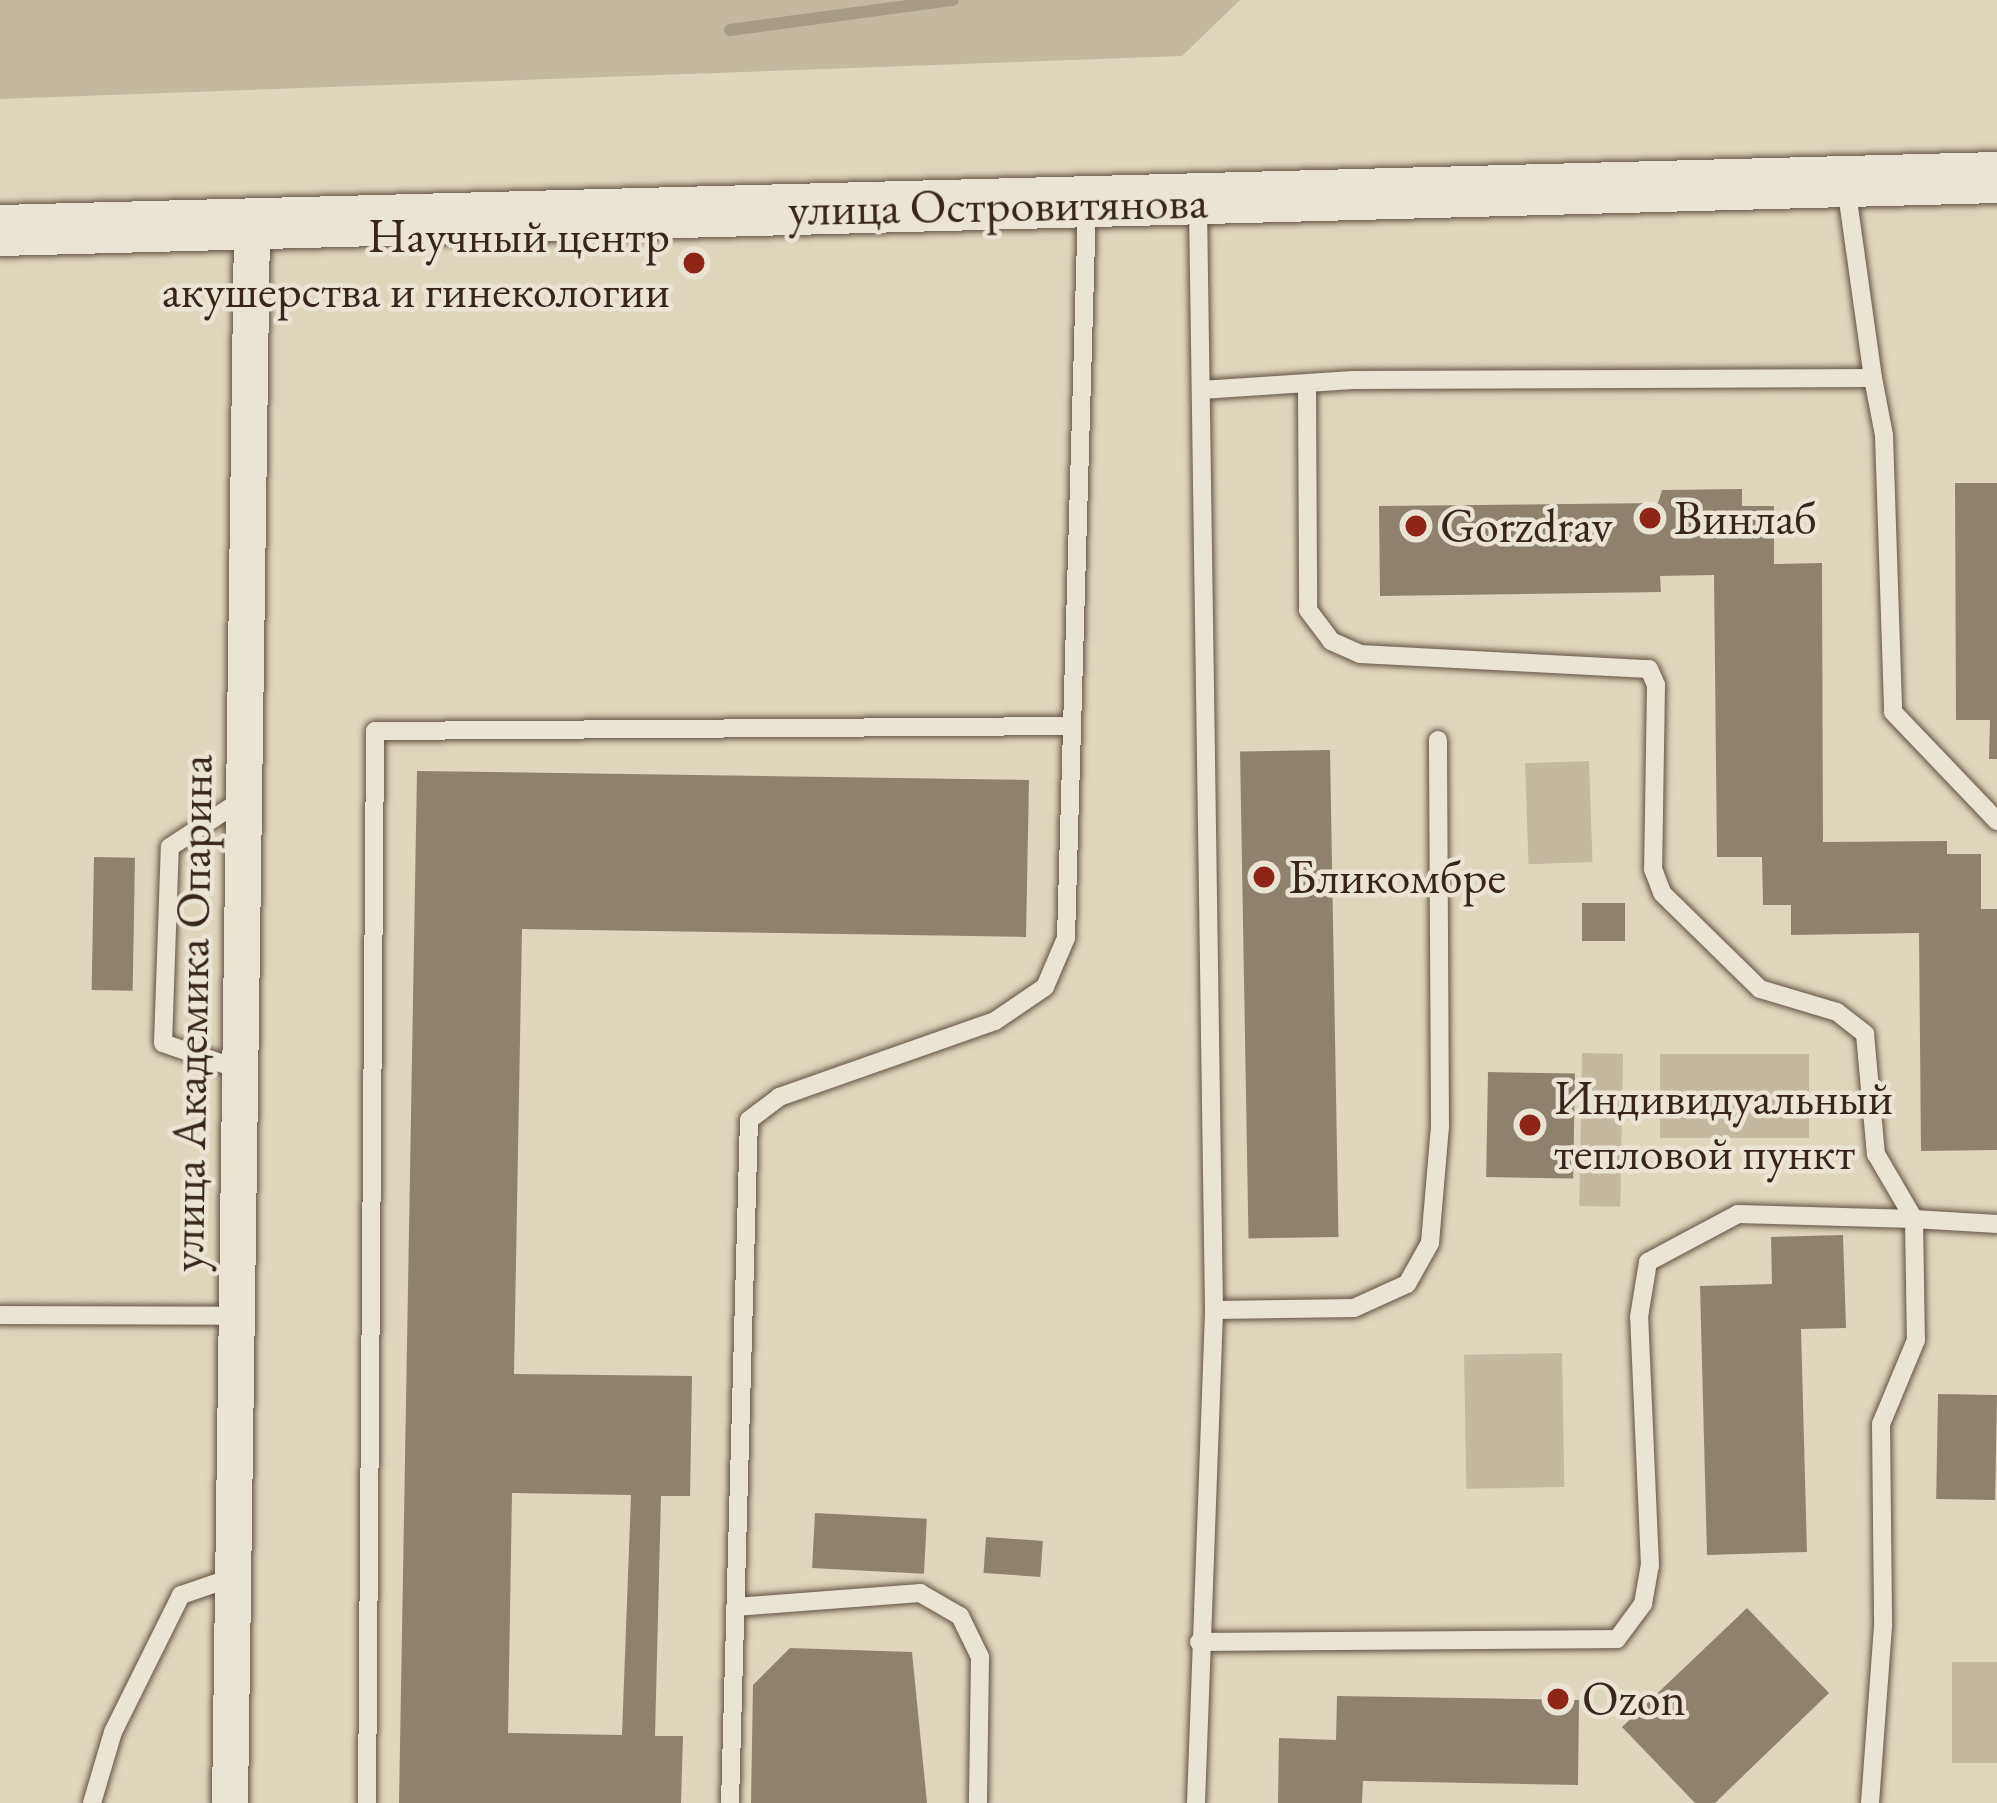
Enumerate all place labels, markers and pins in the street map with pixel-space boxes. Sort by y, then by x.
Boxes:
place label: Научный центр акушерства и гинекологии [162,206,670,319]
marker: Научный центр акушерства и гинекологии [681,250,707,276]
place label: Винлаб [1674,489,1817,547]
place label: Gorzdrav [1440,497,1612,555]
marker: Винлаб [1637,505,1663,531]
marker: Gorzdrav [1403,513,1429,539]
place label: Бликомбре [1288,848,1506,906]
marker: Бликомбре [1251,864,1277,890]
place label: Индивидуальный тепловой пункт [1554,1068,1893,1181]
marker: Индивидуальный тепловой пункт [1517,1112,1543,1138]
place label: Ozon [1582,1670,1686,1728]
marker: Ozon [1545,1686,1571,1712]

